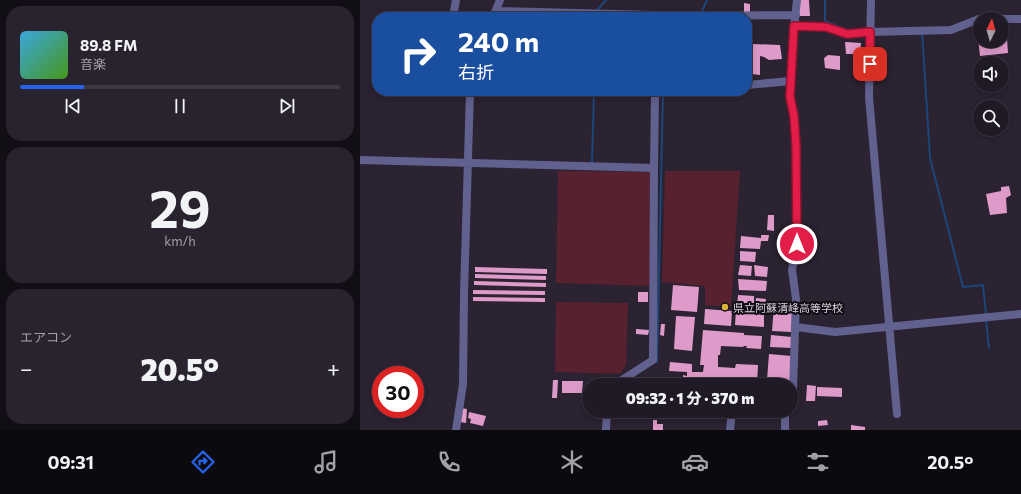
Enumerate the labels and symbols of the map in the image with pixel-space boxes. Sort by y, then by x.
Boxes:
north arrow [973,12,1009,48]
pin [853,47,887,81]
position arrow [776,223,818,265]
place label: 県立阿蘇清峰高等学校 [733,301,843,314]
marker: 県立阿蘇清峰高等学校 [720,302,730,312]
speed limit sign: 30 [372,366,424,418]

